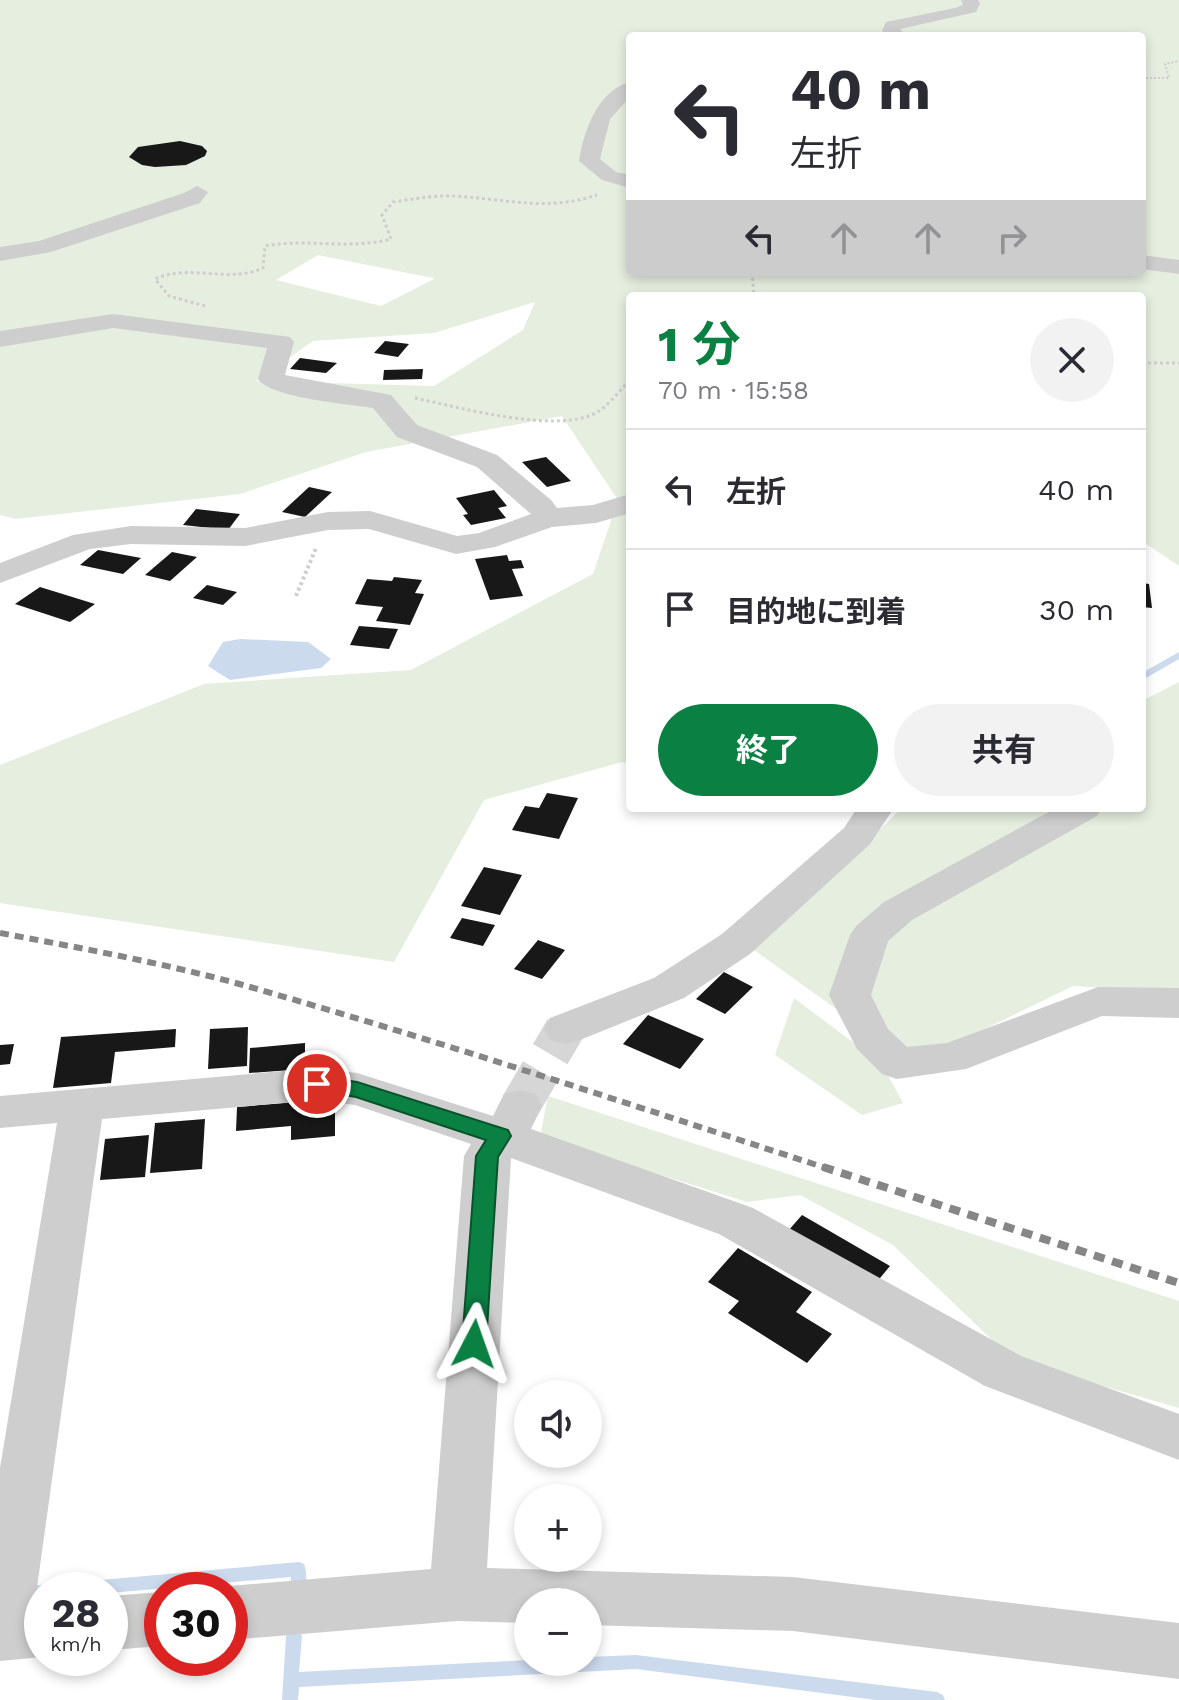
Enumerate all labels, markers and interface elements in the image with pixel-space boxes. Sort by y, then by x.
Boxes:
text: 40 m [790,57,931,123]
icon: left [658,64,762,168]
text: 左折 [790,133,862,175]
icon: left [738,216,782,260]
icon: ahead [822,216,866,260]
icon: ahead [906,216,950,260]
icon: right [990,216,1034,260]
text: 1 分 [658,316,740,373]
button: close [1030,318,1114,402]
text: 70 m · 15:58 [658,375,809,405]
icon: left [658,467,702,511]
text: 40 m [1038,472,1114,507]
text: 左折 [726,474,786,509]
icon: arrive [658,587,702,631]
text: 30 m [1039,592,1114,627]
text: 目的地に到着 [726,594,906,629]
button: 終了 [658,704,878,796]
button: 共有 [894,704,1114,796]
pin [283,1050,351,1118]
icon: arrive [295,1062,339,1106]
position arrow [432,1302,516,1386]
map controls [514,1380,602,1676]
button: sound [514,1380,602,1468]
button: + [514,1484,602,1572]
speed limit sign: 30 [144,1572,248,1676]
button: − [514,1588,602,1676]
text: 28 [52,1590,100,1637]
text: km/h [50,1632,102,1656]

